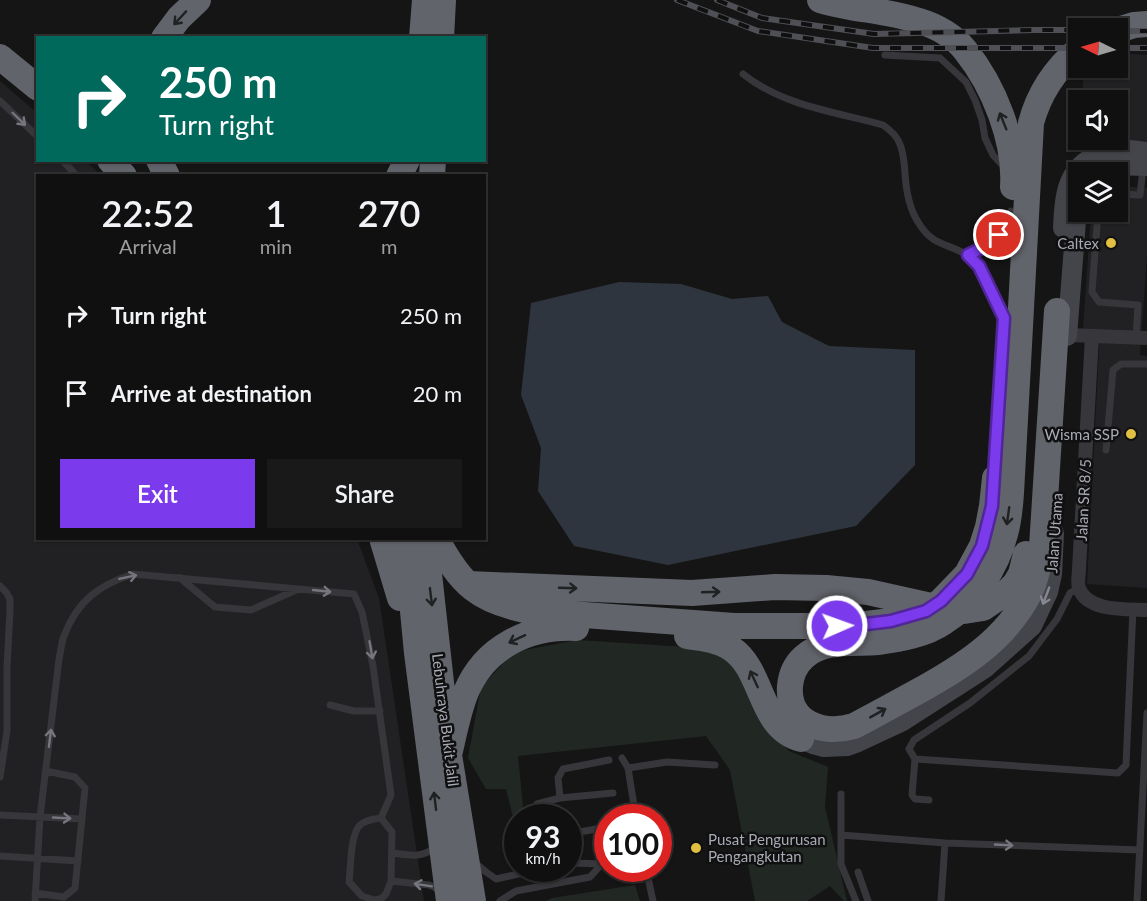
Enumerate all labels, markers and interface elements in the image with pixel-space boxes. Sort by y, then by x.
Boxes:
one-way arrow [172,10,187,25]
north arrow [1068,18,1128,78]
map controls [1068,18,1128,222]
text: 250 m [159,57,277,107]
icon: right [60,60,138,138]
button: sound [1068,90,1128,150]
text: Turn right [159,108,274,141]
one-way arrow [11,112,26,127]
one-way arrow [997,112,1008,130]
button: layers [1068,162,1128,222]
text: 22:52 [102,191,194,235]
text: 1 [266,191,286,235]
text: 270 [358,191,420,235]
pin [973,209,1024,260]
icon: arrive [982,218,1015,251]
text: Arrival [119,234,177,258]
text: min [260,234,292,258]
text: m [381,234,397,258]
place label: Caltex [1057,234,1100,252]
marker: Caltex [1104,236,1118,250]
icon: right [60,299,93,332]
text: Turn right [111,302,206,329]
text: 250 m [400,302,462,329]
icon: arrive [60,377,93,410]
text: Arrive at destination [111,380,312,407]
text: 20 m [413,380,462,407]
place label: Wisma SSP [1045,425,1119,443]
marker: Wisma SSP [1124,427,1138,441]
street label: Jalan SR 8/5 [1072,458,1094,542]
button: Exit [60,459,255,528]
button: Share [267,459,462,528]
street label: Jalan Utama [1042,492,1066,574]
one-way arrow [1003,505,1014,525]
one-way arrow [118,570,137,582]
one-way arrow [557,582,577,593]
one-way arrow [312,586,332,597]
one-way arrow [426,586,437,606]
one-way arrow [700,586,720,597]
one-way arrow [1039,586,1050,604]
position arrow [805,594,869,658]
one-way arrow [508,634,526,646]
one-way arrow [365,640,376,660]
street label: Lebuhraya Bukit Jalil [429,653,463,787]
one-way arrow [748,671,760,689]
one-way arrow [869,707,887,718]
one-way arrow [45,729,56,749]
one-way arrow [430,791,441,811]
speed limit sign: 100 [594,804,672,882]
one-way arrow [51,813,71,824]
text: 93 [526,818,560,854]
place label: Pusat Pengurusan Pengangkutan [708,830,826,865]
one-way arrow [993,840,1013,851]
marker: Pusat Pengurusan Pengangkutan [689,841,703,855]
text: km/h [525,849,561,867]
one-way arrow [413,879,433,890]

